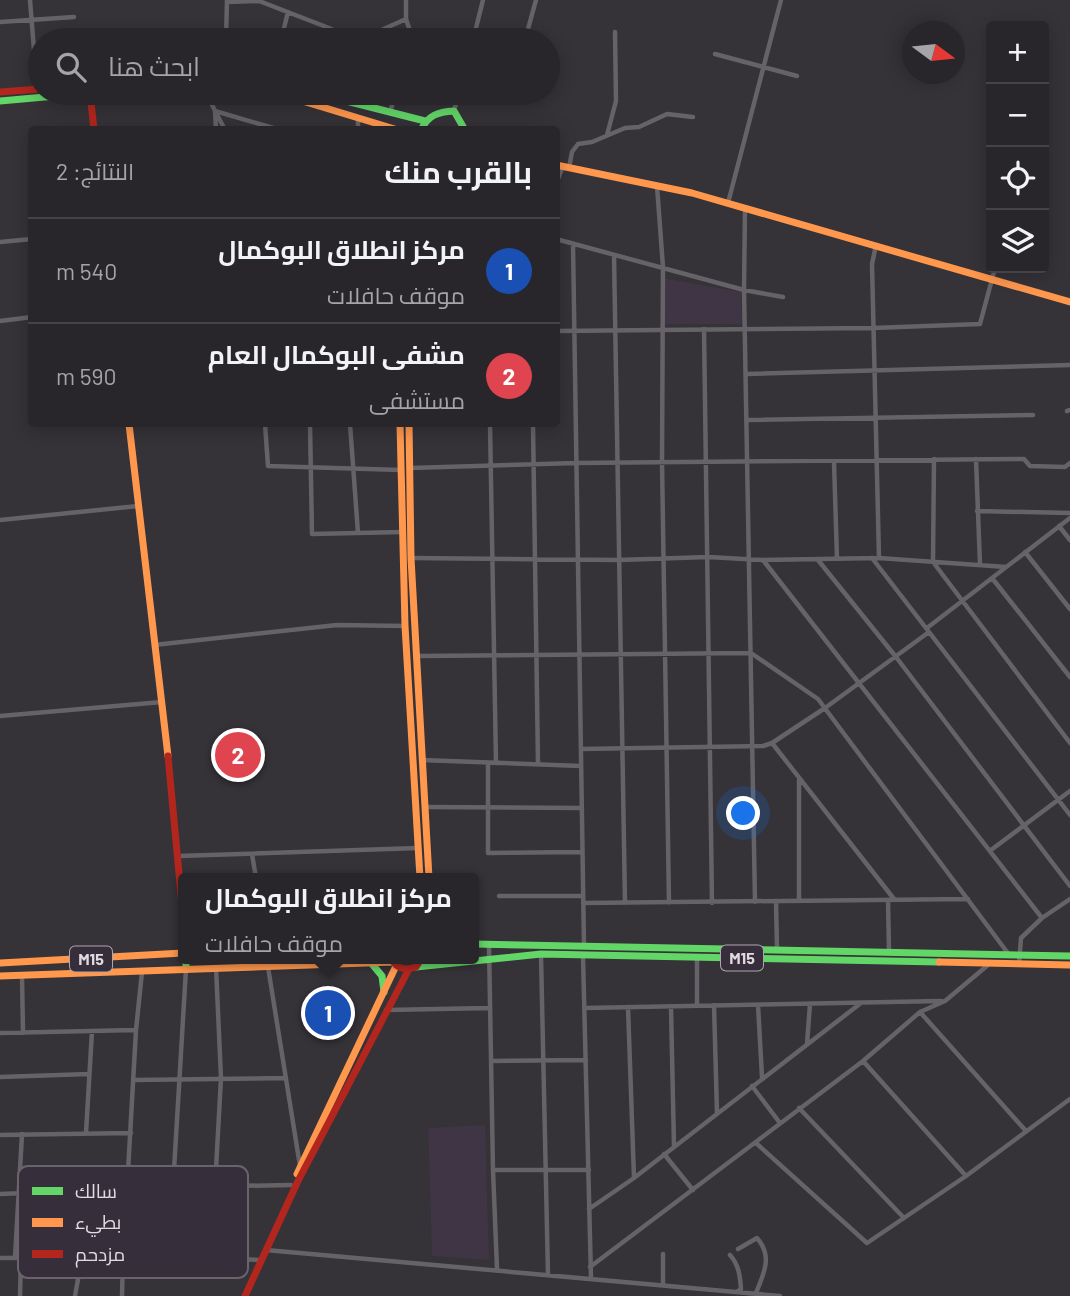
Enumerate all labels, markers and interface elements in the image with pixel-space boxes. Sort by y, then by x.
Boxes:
north arrow [902,21,965,84]
map controls [986,21,1049,273]
button: + [986,21,1049,84]
search box [28,28,560,105]
icon: search [52,48,90,86]
text: ابحث هنا [108,50,200,81]
button: − [986,84,1049,147]
button: locate [986,147,1049,210]
text: بالقرب منك [384,153,532,189]
text: النتائج: 2 [56,157,134,185]
button: layers [986,210,1049,273]
text: مركز انطلاق البوكمال [218,233,465,264]
text: 540 m [56,257,117,285]
text: 1 [505,257,513,285]
text: موقف حافلات [327,281,465,309]
text: مشفى البوكمال العام [208,338,465,369]
text: 590 m [56,362,116,390]
text: 2 [503,362,515,390]
text: مستشفى [369,386,465,414]
pin: 2 [215,729,261,781]
your location [726,796,760,830]
popup [178,873,479,964]
text: مركز انطلاق البوكمال [205,881,452,912]
text: موقف حافلات [205,929,343,957]
road number: M15 [70,946,112,972]
road number: M15 [721,946,763,970]
pin: 1 [305,987,351,1039]
legend [18,1166,248,1278]
text: سالك [75,1179,117,1202]
text: بطيء [75,1210,121,1237]
text: مزدحم [75,1242,125,1268]

